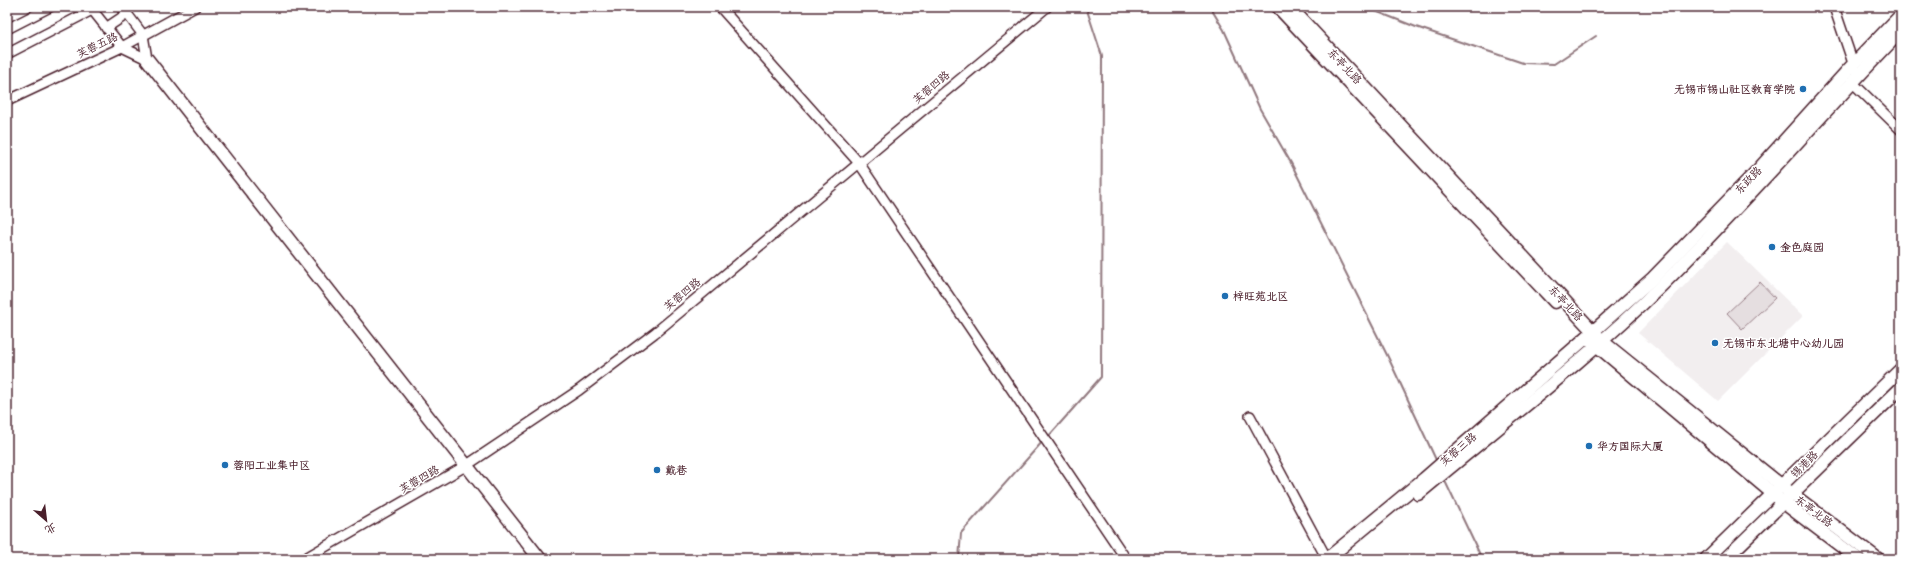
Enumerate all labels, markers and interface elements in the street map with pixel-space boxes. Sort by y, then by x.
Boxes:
street label: 芙蓉五路 [74,29,120,61]
street label: 东亭北路 [1325,45,1365,87]
street label: 芙蓉四路 [910,67,952,107]
place label: 无锡市锡山社区教育学院 [1674,82,1795,96]
marker: 无锡市锡山社区教育学院 [1798,84,1808,94]
street label: 东政路 [1732,163,1764,197]
place label: 金色庭园 [1780,240,1824,254]
marker: 金色庭园 [1767,242,1777,252]
street label: 芙蓉四路 [661,274,703,314]
street label: 东亭北路 [1546,282,1586,324]
place label: 梓旺苑北区 [1233,289,1288,303]
marker: 梓旺苑北区 [1220,291,1230,301]
place label: 无锡市东北塘中心幼儿园 [1723,336,1844,350]
marker: 无锡市东北塘中心幼儿园 [1710,338,1720,348]
street label: 芙蓉三路 [1437,429,1479,469]
place label: 华方国际大厦 [1597,439,1663,453]
marker: 华方国际大厦 [1584,441,1594,451]
street label: 锡港路 [1787,447,1821,481]
place label: 蓉阳工业集中区 [233,458,310,472]
marker: 蓉阳工业集中区 [220,460,230,470]
street label: 芙蓉四路 [396,462,442,496]
place label: 戴巷 [665,463,688,477]
marker: 戴巷 [652,465,662,475]
street label: 东亭北路 [1792,492,1836,530]
north arrow [26,500,66,540]
text: 北 [43,520,59,538]

